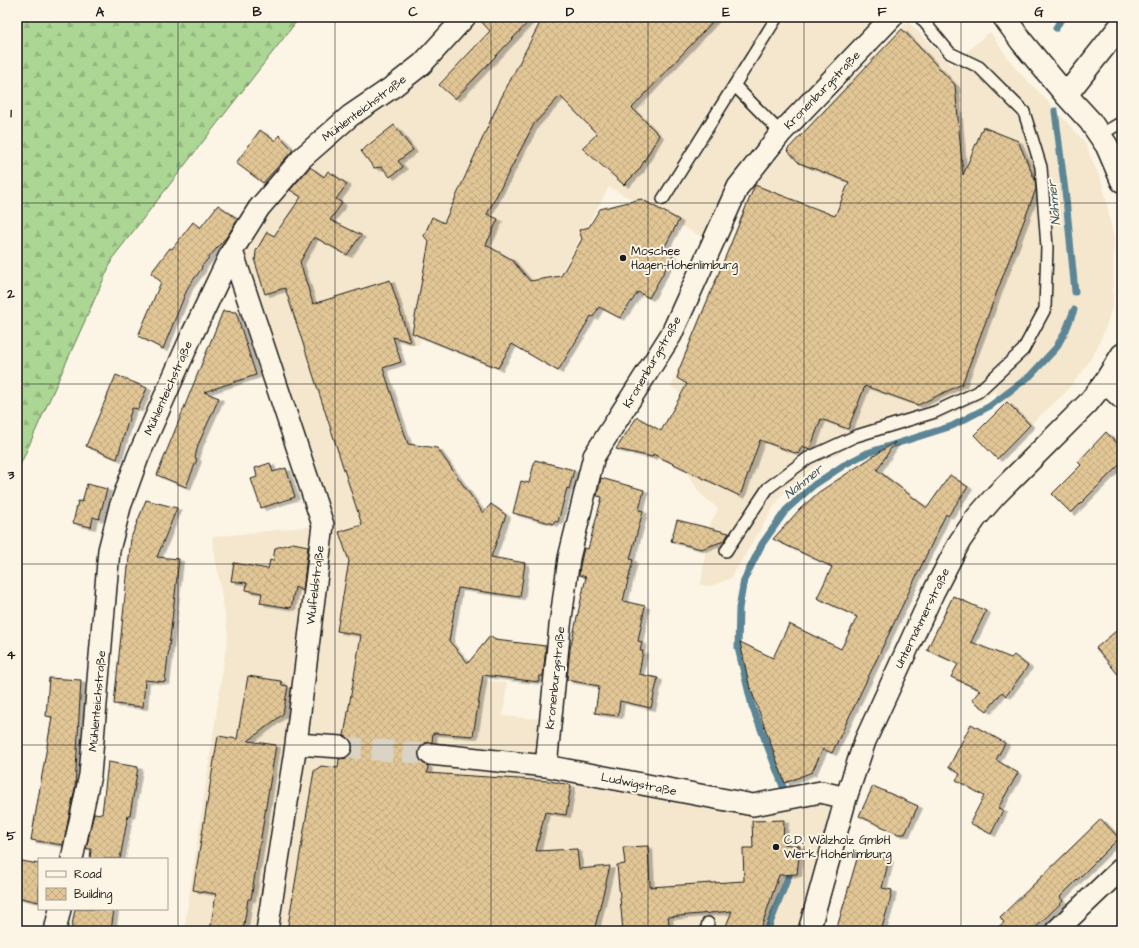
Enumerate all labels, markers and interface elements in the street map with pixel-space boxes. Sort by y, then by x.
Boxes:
text: A [96,3,105,21]
text: B [252,3,262,21]
text: C [408,3,418,21]
text: D [566,3,575,21]
text: E [722,3,730,21]
text: F [877,3,887,21]
text: G [1034,3,1044,21]
street label: Kronenburgstraße [780,47,865,134]
street label: Mühlenteichstraße [319,71,410,146]
text: 1 [10,104,12,122]
water label: Nahmer [1042,178,1065,226]
place label: Moschee Hagen-Hohenlimburg [631,243,738,275]
marker: Moschee Hagen-Hohenlimburg [618,253,628,263]
text: 2 [6,285,15,303]
street label: Kronenburgstraße [619,313,687,412]
street label: Mühlenteichstraße [140,338,197,438]
water label: Nahmer [780,459,828,503]
text: 3 [7,466,15,484]
street label: Wulfeldstraße [302,544,329,626]
street label: Unternahmerstraße [891,565,954,671]
street label: Kronenburgstraße [542,625,570,730]
text: 4 [7,646,16,664]
street label: Mühlenteichstraße [85,649,110,752]
street label: Ludwigstraße [599,769,679,801]
text: 5 [6,827,16,845]
place label: C.D. Wälzholz GmbH Werk Hohenlimburg [784,832,892,864]
marker: C.D. Wälzholz GmbH Werk Hohenlimburg [771,842,781,852]
legend [38,858,168,910]
text: Road [74,866,102,883]
text: Building [74,886,112,904]

